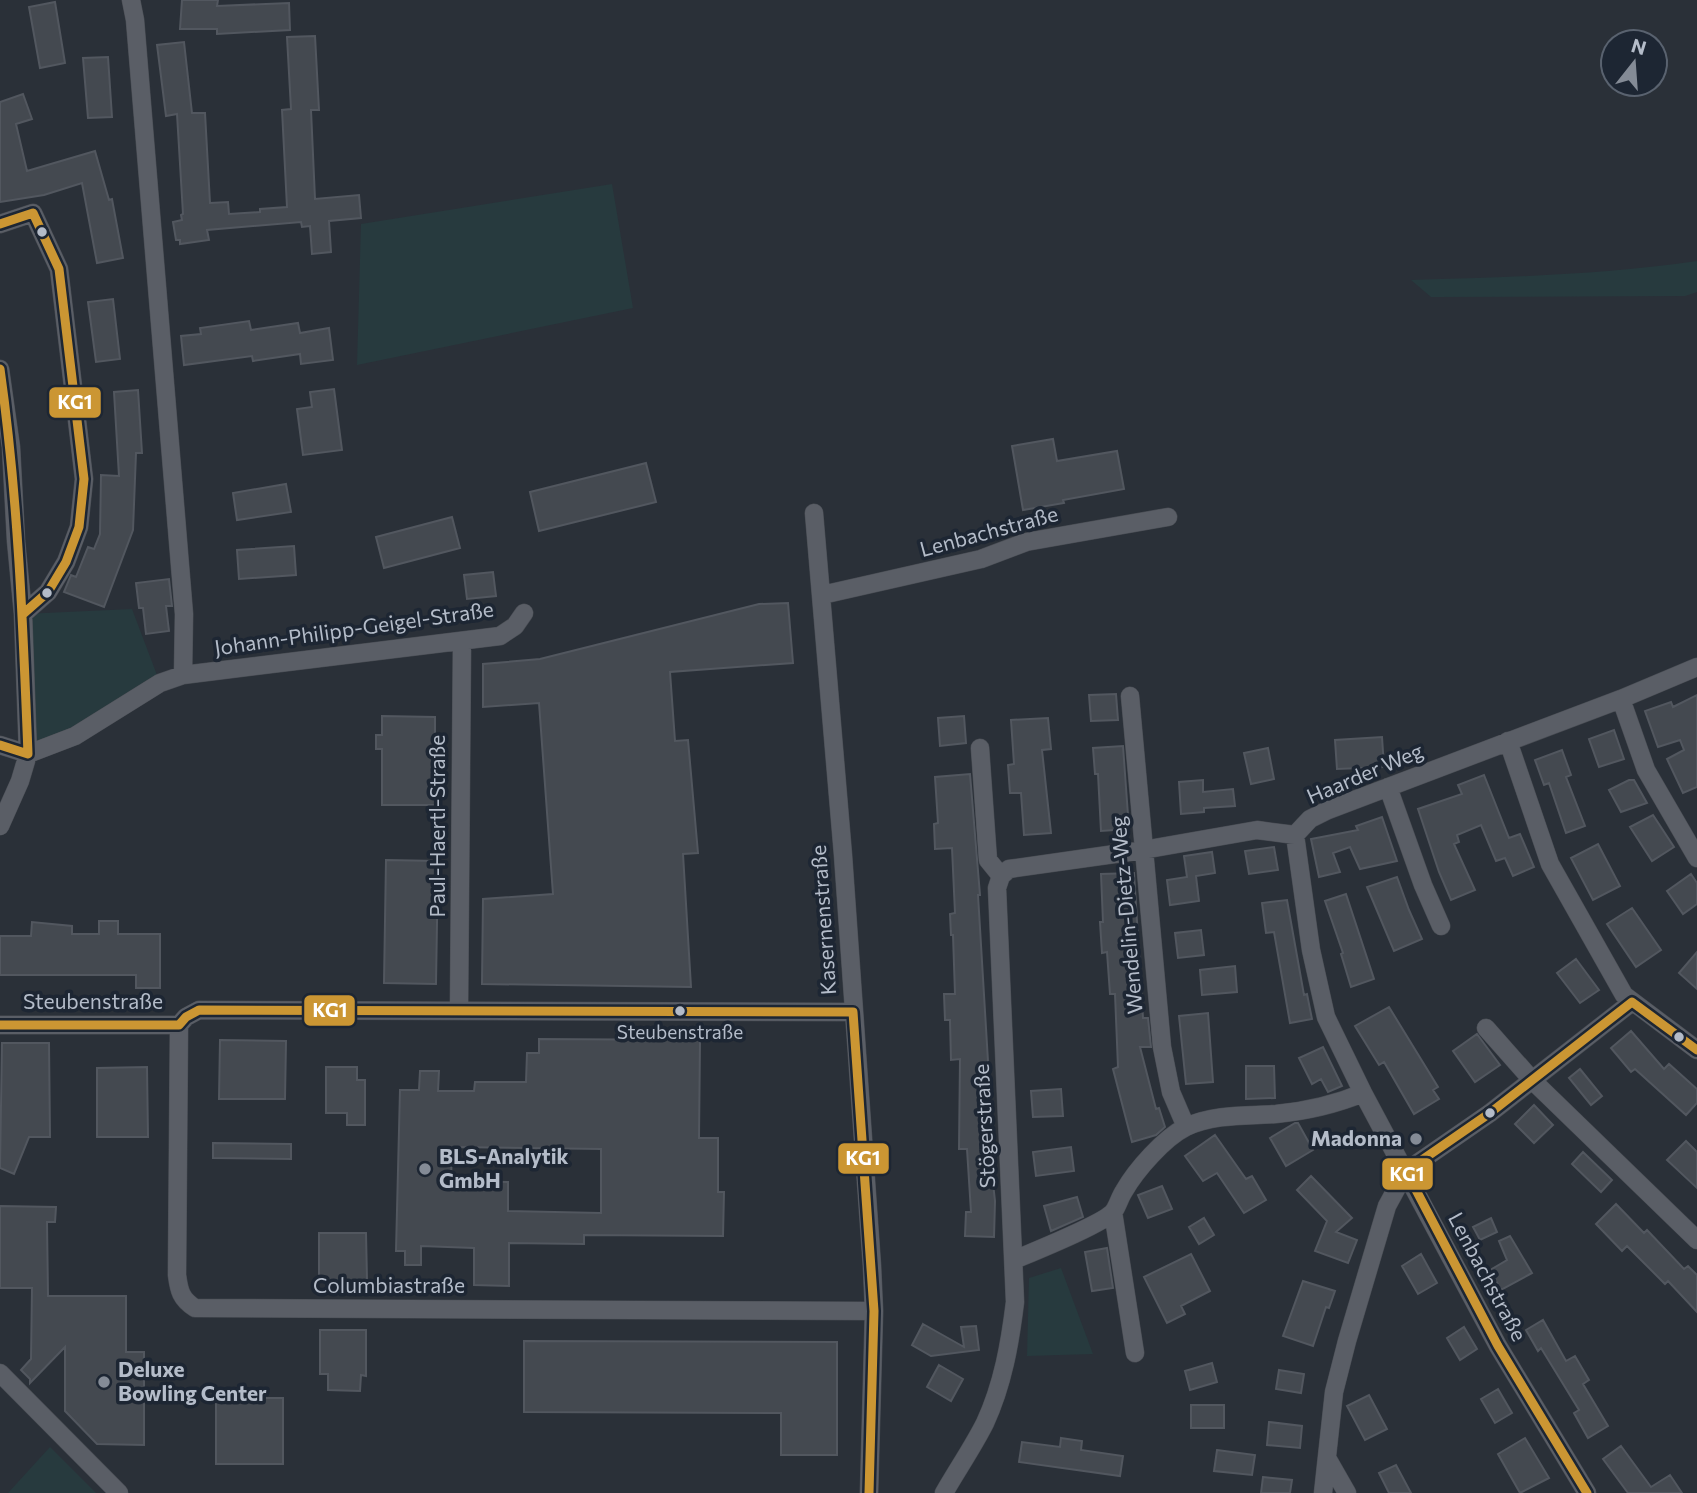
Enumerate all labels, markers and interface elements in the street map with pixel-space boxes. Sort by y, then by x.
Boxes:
north arrow [1599,28,1669,98]
text: N [1629,33,1649,59]
unlabelled marker [35,225,49,239]
line badge: KG1 [48,386,102,419]
text: KG1 [58,390,92,413]
street label: Lenbachstraße [917,500,1060,561]
unlabelled marker [40,586,54,600]
street label: Johann-Philipp-Geigel-Straße [213,596,495,659]
street label: Paul-Haertl-Straße [424,735,449,917]
street label: Haarder Weg [1303,737,1426,808]
street label: Wendelin-Dietz-Weg [1104,815,1147,1015]
street label: Kasernenstraße [805,844,840,996]
street label: Steubenstraße [23,988,163,1013]
line badge: KG1 [303,994,356,1027]
text: KG1 [313,998,347,1021]
marker: Steubenstraße [673,1004,687,1018]
place label: Steubenstraße [617,1020,743,1043]
unlabelled marker [1672,1030,1686,1044]
street label: Stögerstraße [968,1063,999,1189]
unlabelled marker [1483,1106,1497,1120]
place label: Madonna [1311,1125,1402,1150]
marker: Madonna [1408,1131,1424,1147]
line badge: KG1 [837,1142,890,1175]
place label: BLS-Analytik GmbH [439,1143,569,1192]
text: KG1 [846,1146,880,1169]
line badge: KG1 [1381,1157,1434,1191]
marker: BLS-Analytik GmbH [417,1161,433,1177]
text: KG1 [1390,1162,1424,1185]
street label: Lenbachstraße [1444,1208,1533,1345]
street label: Columbiastraße [313,1272,465,1297]
place label: Deluxe Bowling Center [118,1356,267,1405]
marker: Deluxe Bowling Center [96,1374,112,1390]

